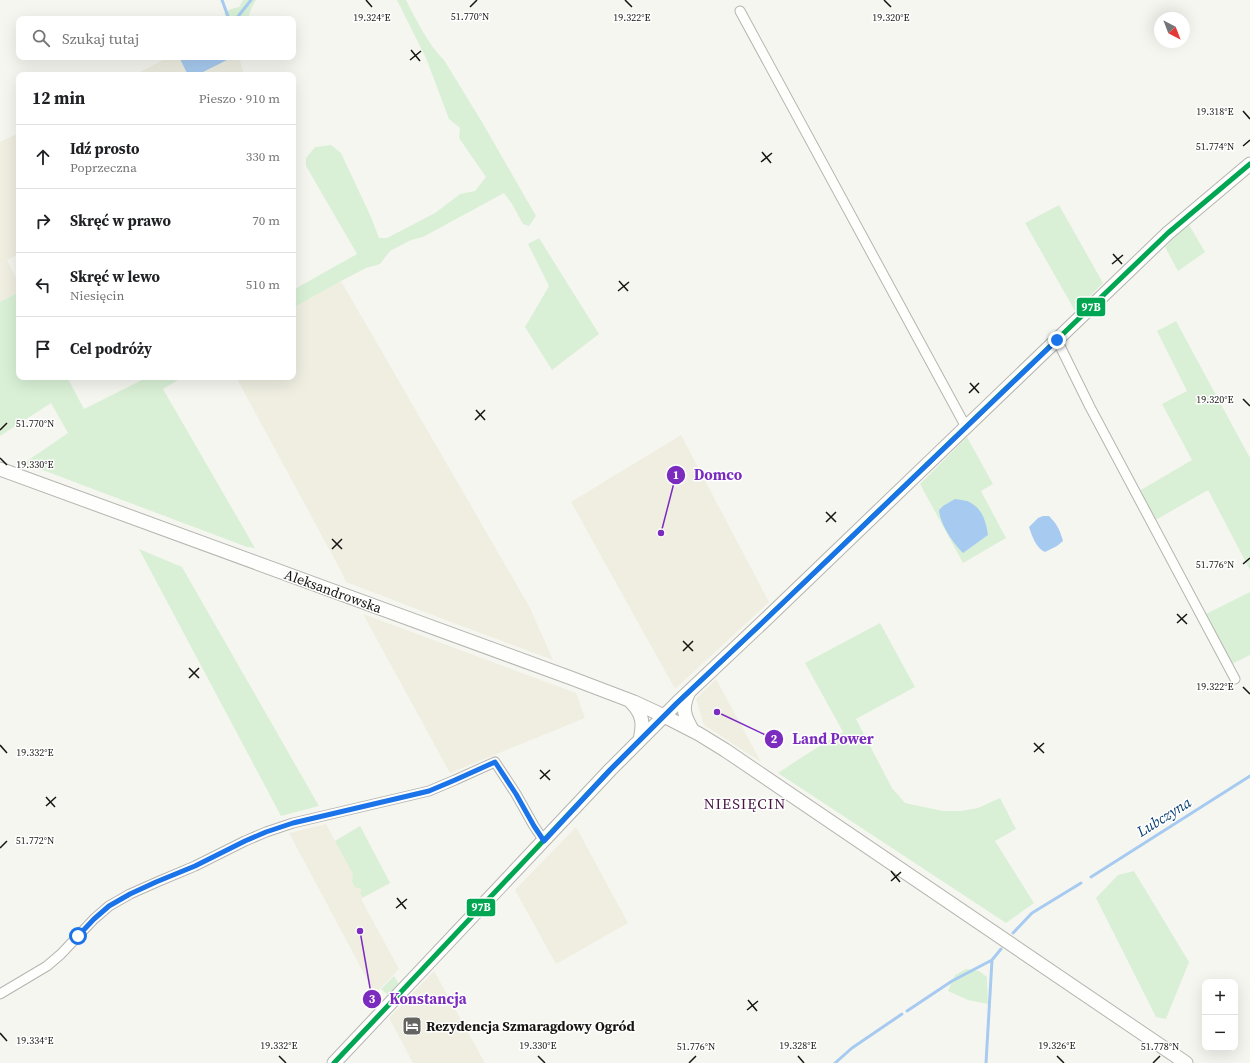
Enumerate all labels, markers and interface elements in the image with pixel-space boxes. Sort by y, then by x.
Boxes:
text: 51.770°N [451,10,489,23]
text: 19.324°E [353,11,391,24]
text: 19.322°E [613,11,651,24]
text: 19.320°E [872,11,910,24]
north arrow [1154,12,1190,48]
search box [16,16,296,60]
icon: search [30,27,52,49]
text: Szukaj tutaj [62,28,139,49]
text: 12 min [32,86,85,110]
text: Pieszo · 910 m [199,90,280,107]
text: 19.318°E [1196,105,1234,118]
text: Idź prosto [70,138,139,159]
text: 51.774°N [1196,140,1234,153]
icon: ahead [32,146,54,168]
text: 330 m [246,148,280,165]
text: Poprzeczna [70,159,137,176]
icon: right [32,210,54,232]
text: Skręć w prawo [70,210,171,231]
text: 70 m [252,212,280,229]
text: Skręć w lewo [70,266,160,287]
icon: left [32,274,54,296]
text: 510 m [246,276,280,293]
text: Niesięcin [70,287,124,304]
line badge: 97B [1076,297,1106,317]
text: 97B [1081,300,1101,315]
route end [1048,331,1066,349]
icon: arrive [32,338,54,360]
text: Cel podróży [70,338,152,359]
text: 19.320°E [1196,393,1234,406]
text: 51.770°N [16,417,54,430]
text: 19.330°E [16,458,54,471]
callout: Domco [666,461,750,488]
text: Domco [694,464,743,485]
text: 1 [673,467,679,483]
text: 51.776°N [1196,558,1234,571]
street label: Aleksandrowska [282,564,385,618]
text: 19.322°E [1196,680,1234,693]
callout: Land Power [764,725,881,752]
text: Land Power [792,728,874,749]
text: 2 [771,731,778,747]
text: 19.332°E [16,746,54,759]
water label: Lubczyna [1132,792,1195,842]
district label: NIESIĘCIN [704,793,786,814]
text: 51.772°N [16,834,54,847]
line badge: 97B [466,898,496,917]
text: 97B [471,900,491,915]
route start [69,927,87,945]
map controls [1202,979,1238,1051]
button: + [1202,979,1238,1015]
callout: Konstancja [362,986,475,1013]
text: Konstancja [389,988,468,1009]
text: 3 [369,991,376,1007]
hotel icon: Rezydencja Szmaragdowy Ogród [401,1015,423,1037]
button: − [1202,1015,1238,1051]
place label: Rezydencja Szmaragdowy Ogród [426,1016,636,1036]
text: 19.334°E [16,1034,54,1047]
text: 19.332°E [260,1039,298,1052]
text: 19.330°E [519,1039,557,1052]
text: 19.328°E [779,1039,817,1052]
text: 19.326°E [1038,1039,1076,1052]
text: 51.776°N [677,1040,715,1053]
text: 51.778°N [1141,1040,1179,1053]

